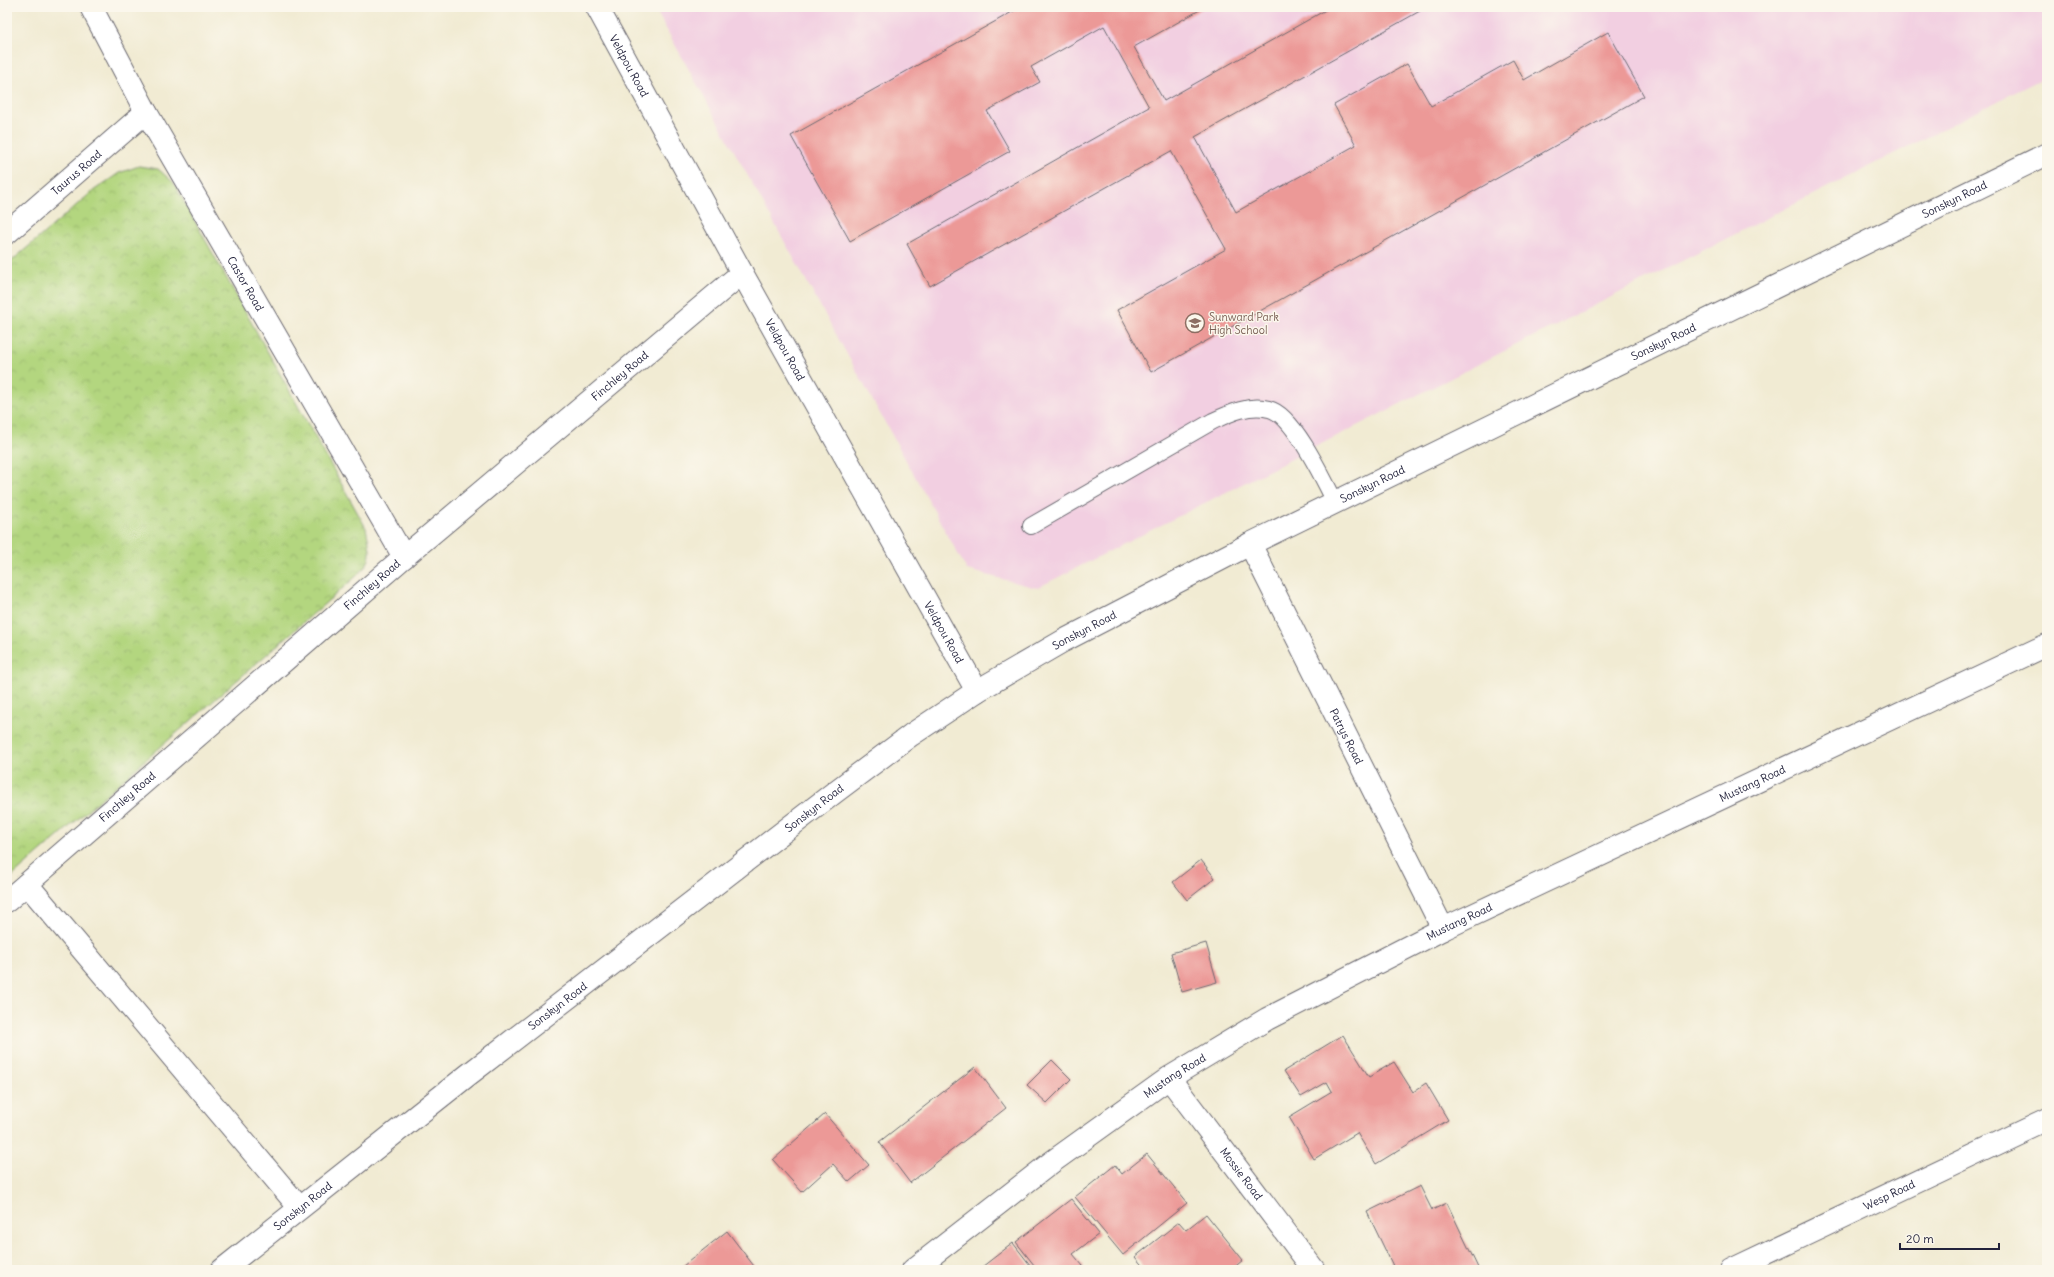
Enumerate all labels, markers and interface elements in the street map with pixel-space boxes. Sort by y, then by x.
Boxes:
street label: Veldpou Road [606,32,652,100]
street label: Taurus Road [48,147,105,198]
street label: Sonskyn Road [1920,177,1990,221]
street label: Castor Road [224,254,267,314]
place label: Sunward Park High School [1209,310,1279,337]
school or university icon: Sunward Park High School [1184,312,1206,334]
street label: Veldpou Road [762,316,808,384]
street label: Sonskyn Road [1629,320,1699,363]
street label: Finchley Road [588,348,651,404]
street label: Sonskyn Road [1338,462,1407,506]
street label: Finchley Road [341,556,404,613]
street label: Veldpou Road [921,599,967,666]
street label: Sonskyn Road [1050,607,1119,653]
street label: Patrys Road [1327,706,1366,767]
street label: Mustang Road [1717,762,1788,805]
street label: Finchley Road [96,768,159,825]
street label: Sonskyn Road [782,781,847,835]
street label: Mustang Road [1424,900,1495,943]
street label: Sonskyn Road [525,979,590,1033]
street label: Mustang Road [1141,1050,1209,1101]
street label: Mossie Road [1217,1145,1266,1203]
street label: Wesp Road [1861,1177,1918,1213]
street label: Sonskyn Road [271,1178,335,1233]
scale bar [1900,1225,1999,1251]
text: 20 m [1906,1231,1934,1246]

